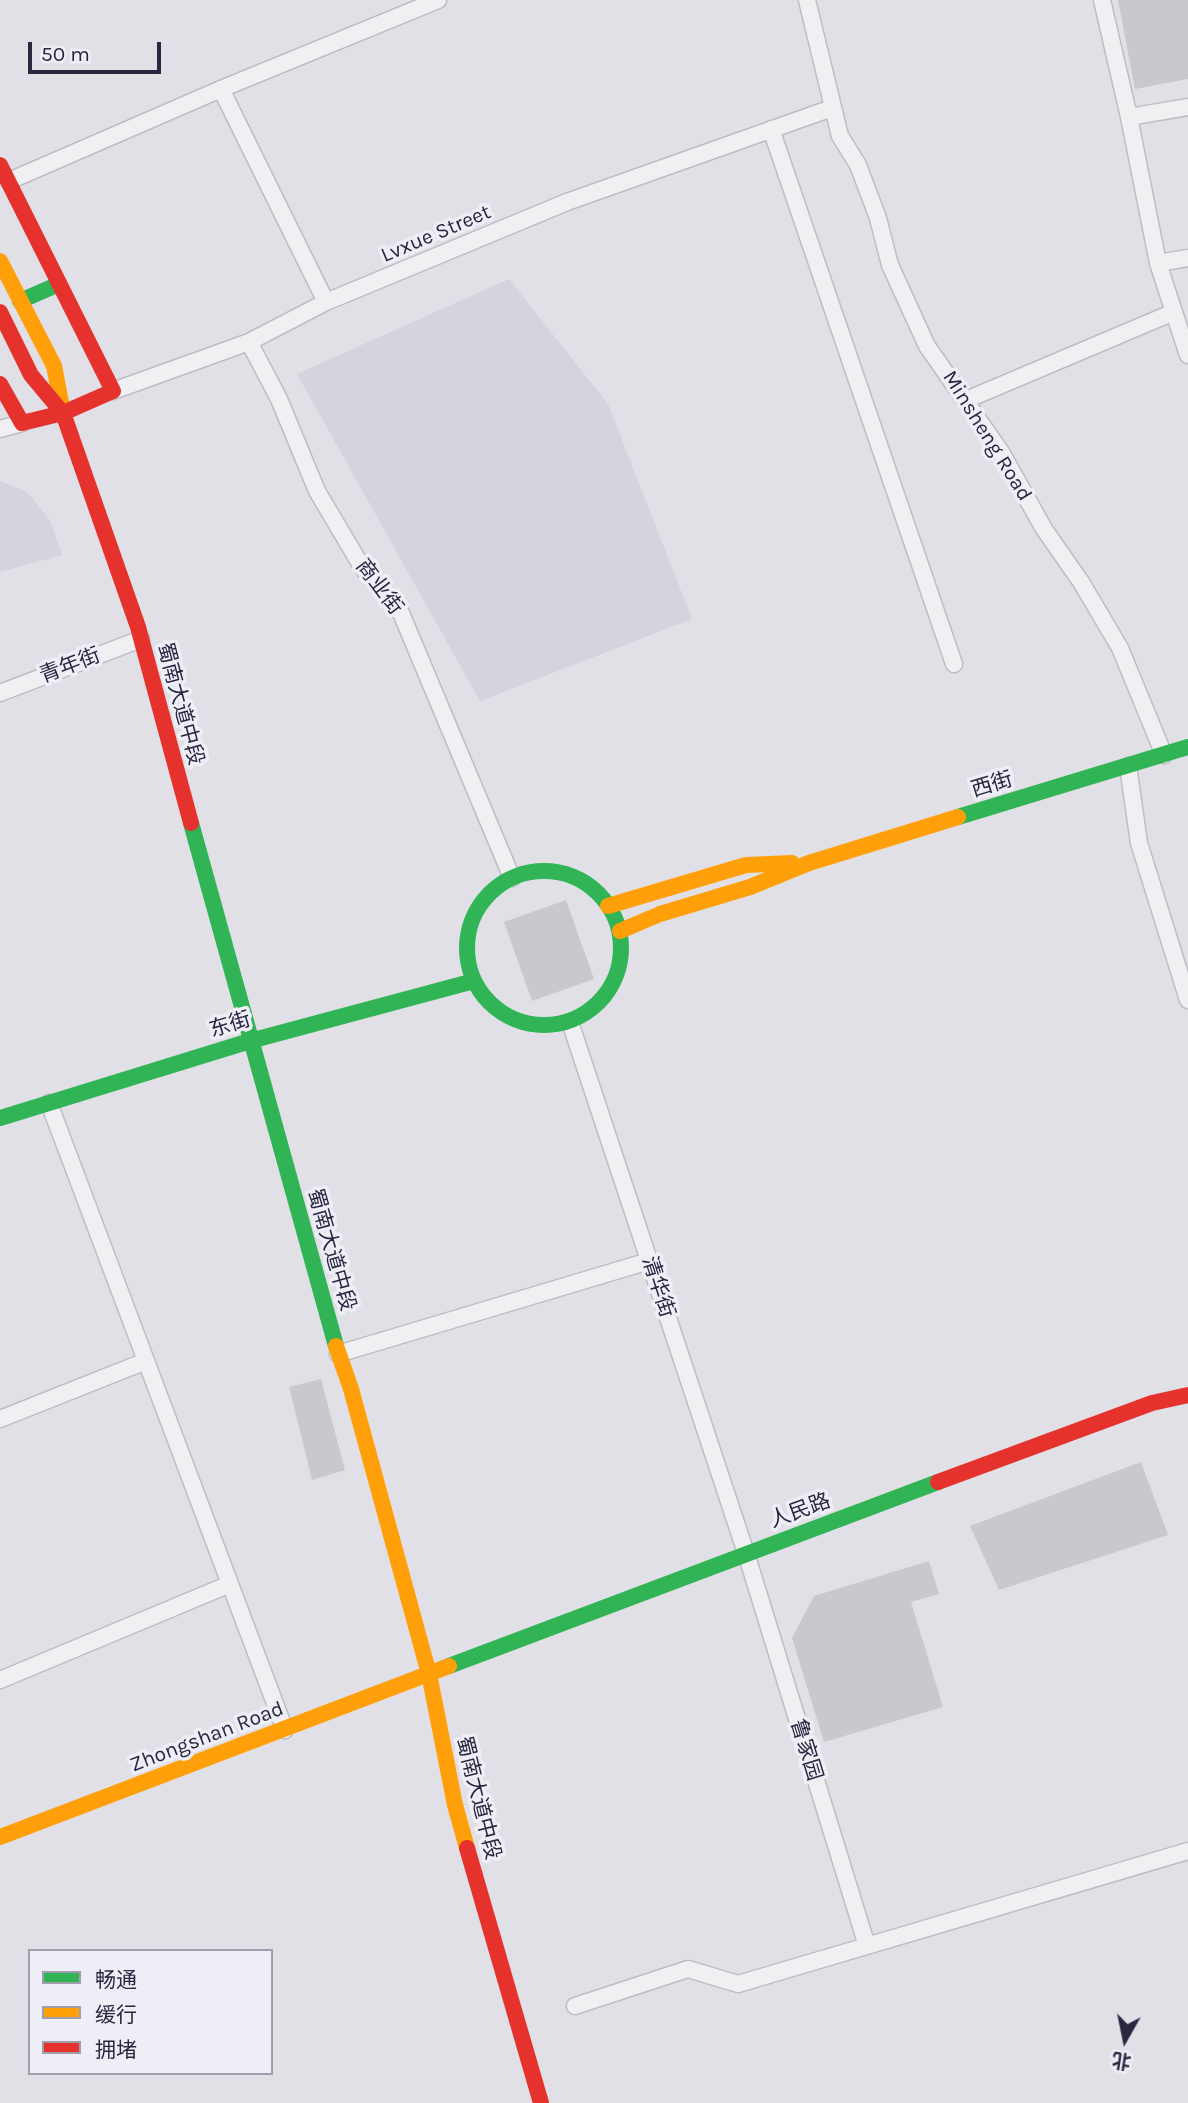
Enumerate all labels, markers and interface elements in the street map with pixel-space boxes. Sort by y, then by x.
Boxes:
scale bar [32,28,164,72]
text: 50 m [41,42,90,66]
street label: Lvxue Street [377,200,495,268]
street label: Minsheng Road [937,366,1037,506]
street label: 商业街 [350,554,408,620]
street label: 蜀南大道中段 [152,640,208,768]
street label: 青年街 [36,643,104,689]
street label: 西街 [968,767,1016,803]
street label: 东街 [206,1007,254,1043]
street label: 蜀南大道中段 [302,1186,360,1314]
street label: 清华街 [636,1253,680,1321]
street label: 人民路 [766,1488,834,1534]
street label: Zhongshan Road [127,1696,287,1778]
street label: 鲁家园 [785,1716,827,1784]
street label: 蜀南大道中段 [451,1734,505,1862]
legend [28,1949,273,2075]
text: 畅通 [95,1968,137,1992]
text: 缓行 [95,2003,137,2027]
north arrow [1090,2005,1160,2075]
text: 拥堵 [95,2038,137,2062]
text: 北 [1111,2048,1133,2073]

